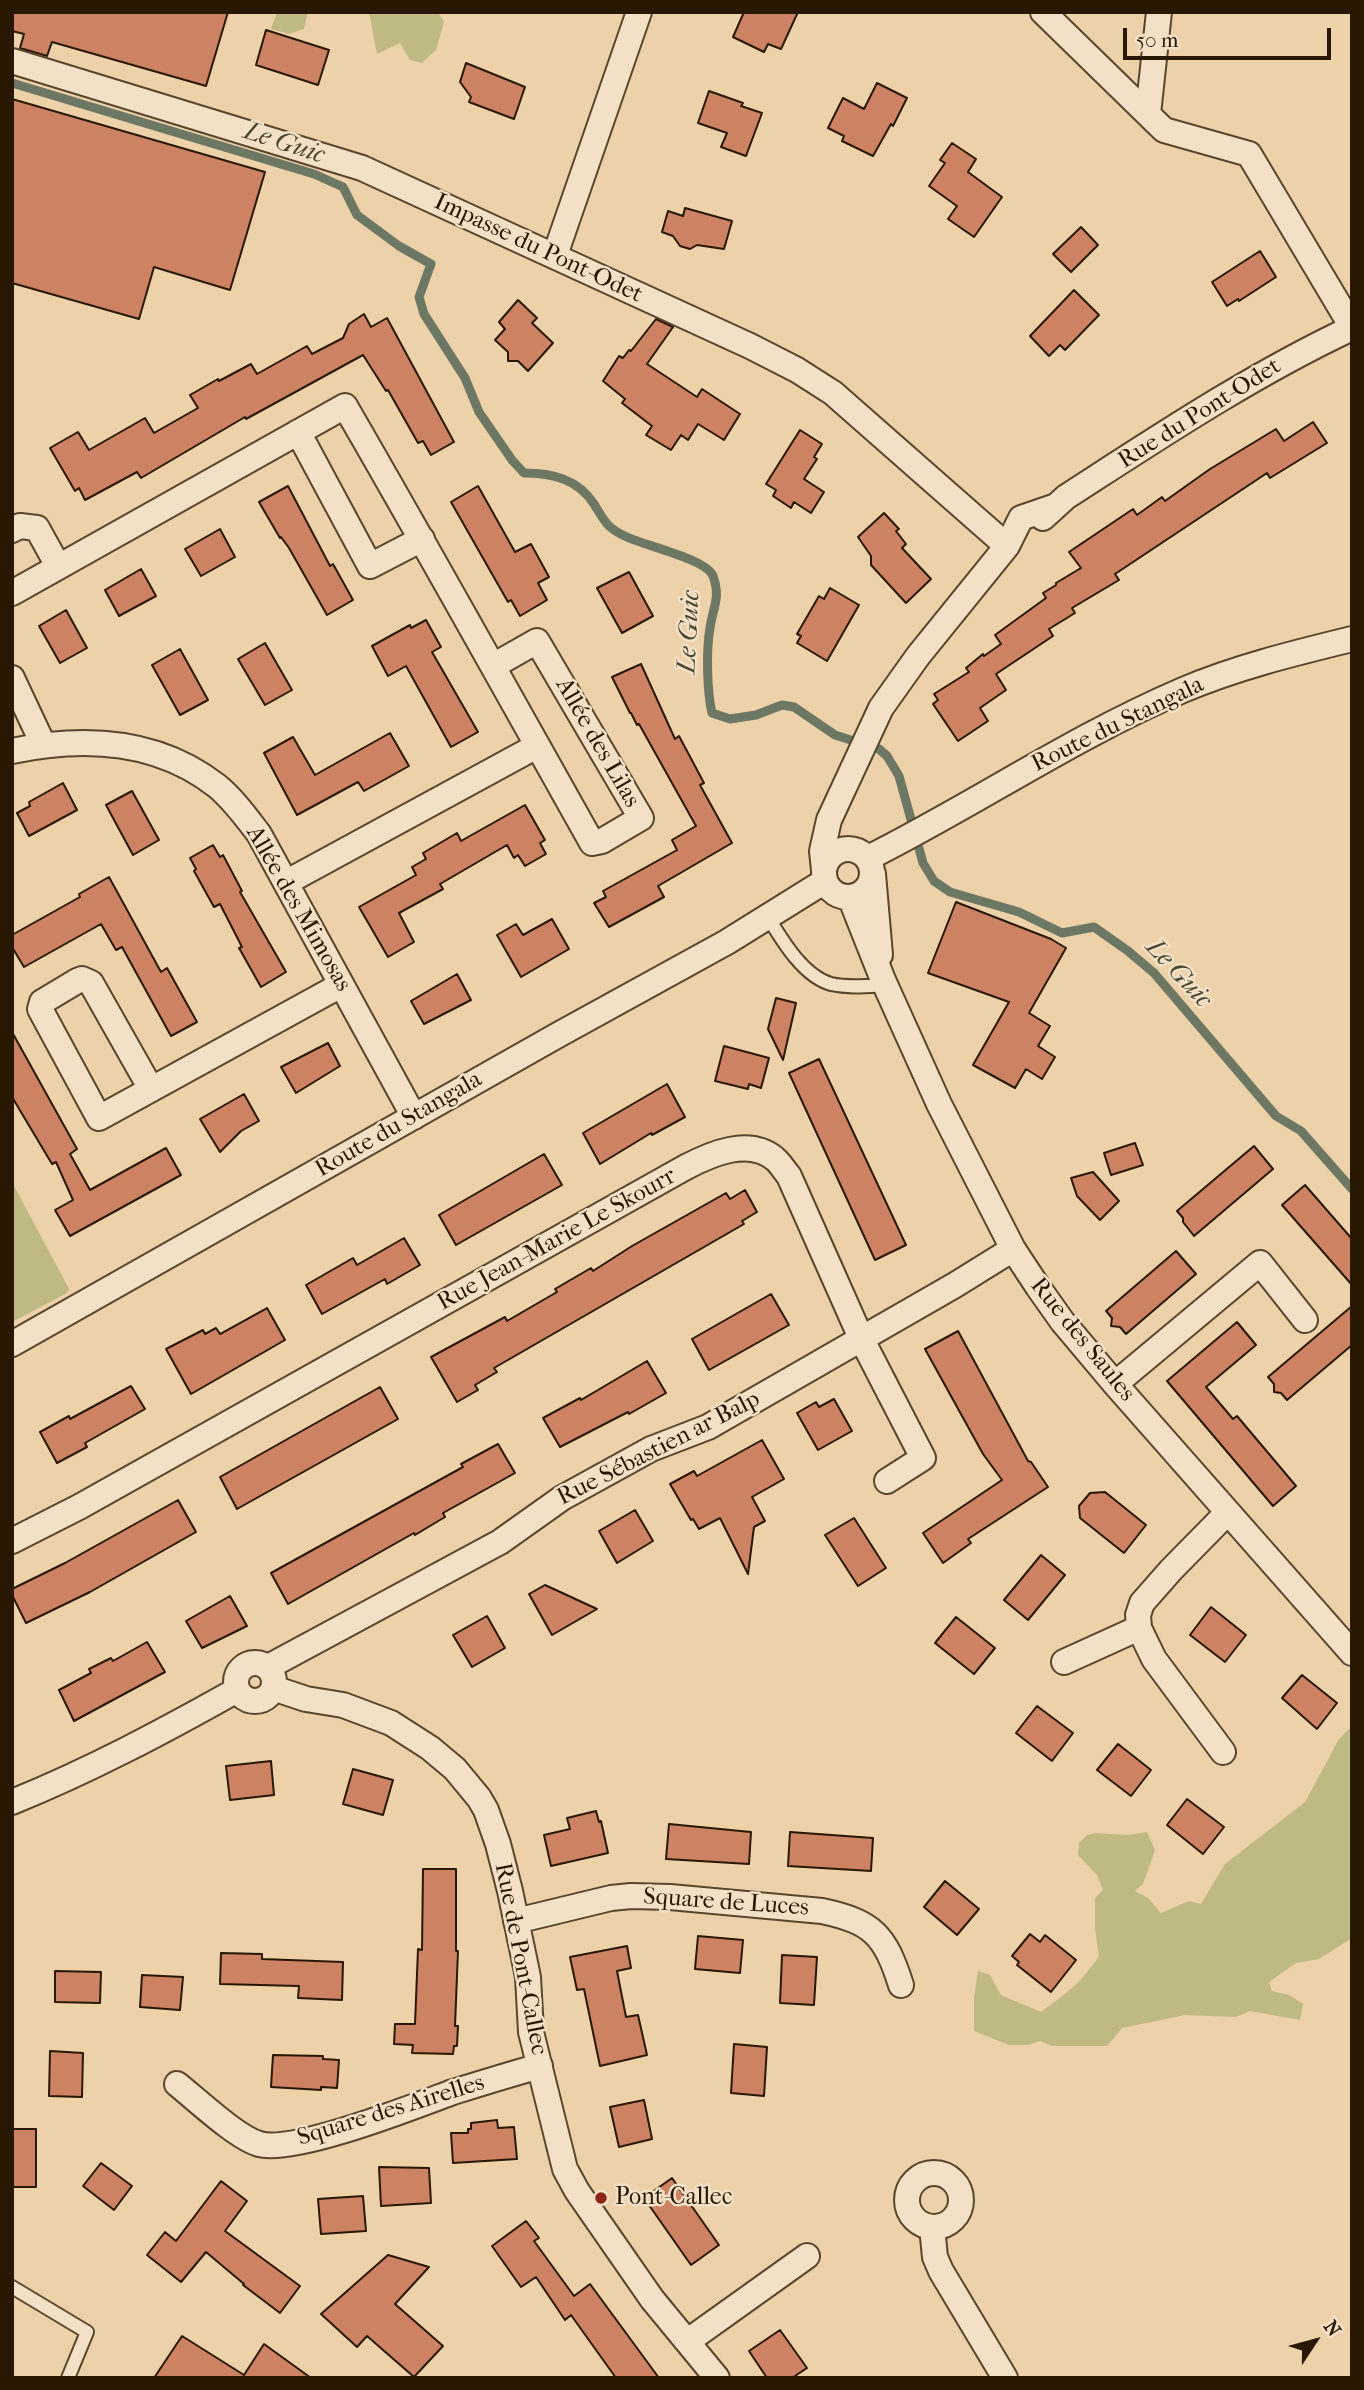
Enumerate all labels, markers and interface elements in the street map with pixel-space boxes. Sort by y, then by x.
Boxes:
scale bar [1126,14,1334,58]
text: 50 m [1136,28,1179,52]
water label: Le Guic [240,116,328,172]
street label: Impasse du Pont-Odet [429,188,647,310]
street label: Rue du Pont-Odet [1113,352,1287,476]
water label: Le Guic [672,590,708,674]
street label: Route du Stangala [1027,671,1209,779]
street label: Allée des Lilas [548,673,646,813]
street label: Allée des Mimosas [239,821,357,997]
water label: Le Guic [1138,933,1218,1015]
street label: Route du Stangala [311,1066,487,1184]
street label: Rue Jean-Marie Le Skourr [433,1162,681,1318]
street label: Rue des Saules [1023,1272,1141,1408]
street label: Rue Sébastien ar Balp [553,1385,765,1513]
street label: Rue de Pont-Callec [487,1861,553,2057]
street label: Square de Luces [642,1883,810,1923]
street label: Square des Airelles [294,2069,488,2153]
place label: Pont-Callec [615,2184,732,2212]
marker: Pont-Callec [593,2190,609,2206]
north arrow [1280,2306,1350,2376]
text: N [1319,2316,1345,2341]

